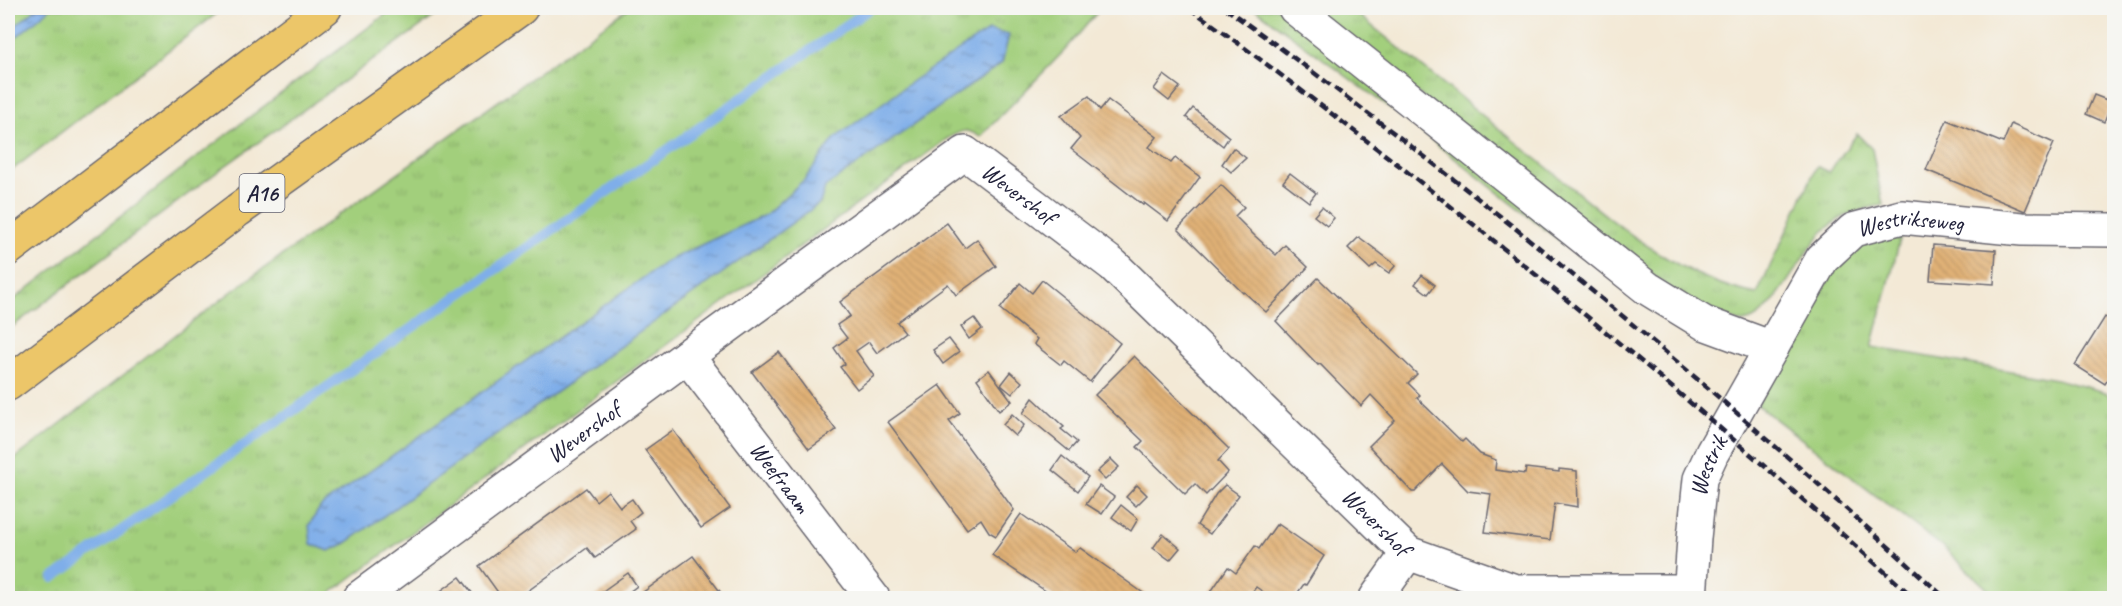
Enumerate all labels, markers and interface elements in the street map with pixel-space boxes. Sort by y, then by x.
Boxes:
street label: Wevershof [976,156,1065,234]
road number: A16 [240,174,284,212]
street label: Westrikseweg [1853,201,1966,243]
street label: Wevershof [541,392,630,470]
street label: Westrik [1683,428,1735,498]
street label: Weefraam [743,435,818,520]
street label: Wevershof [1335,481,1420,566]

